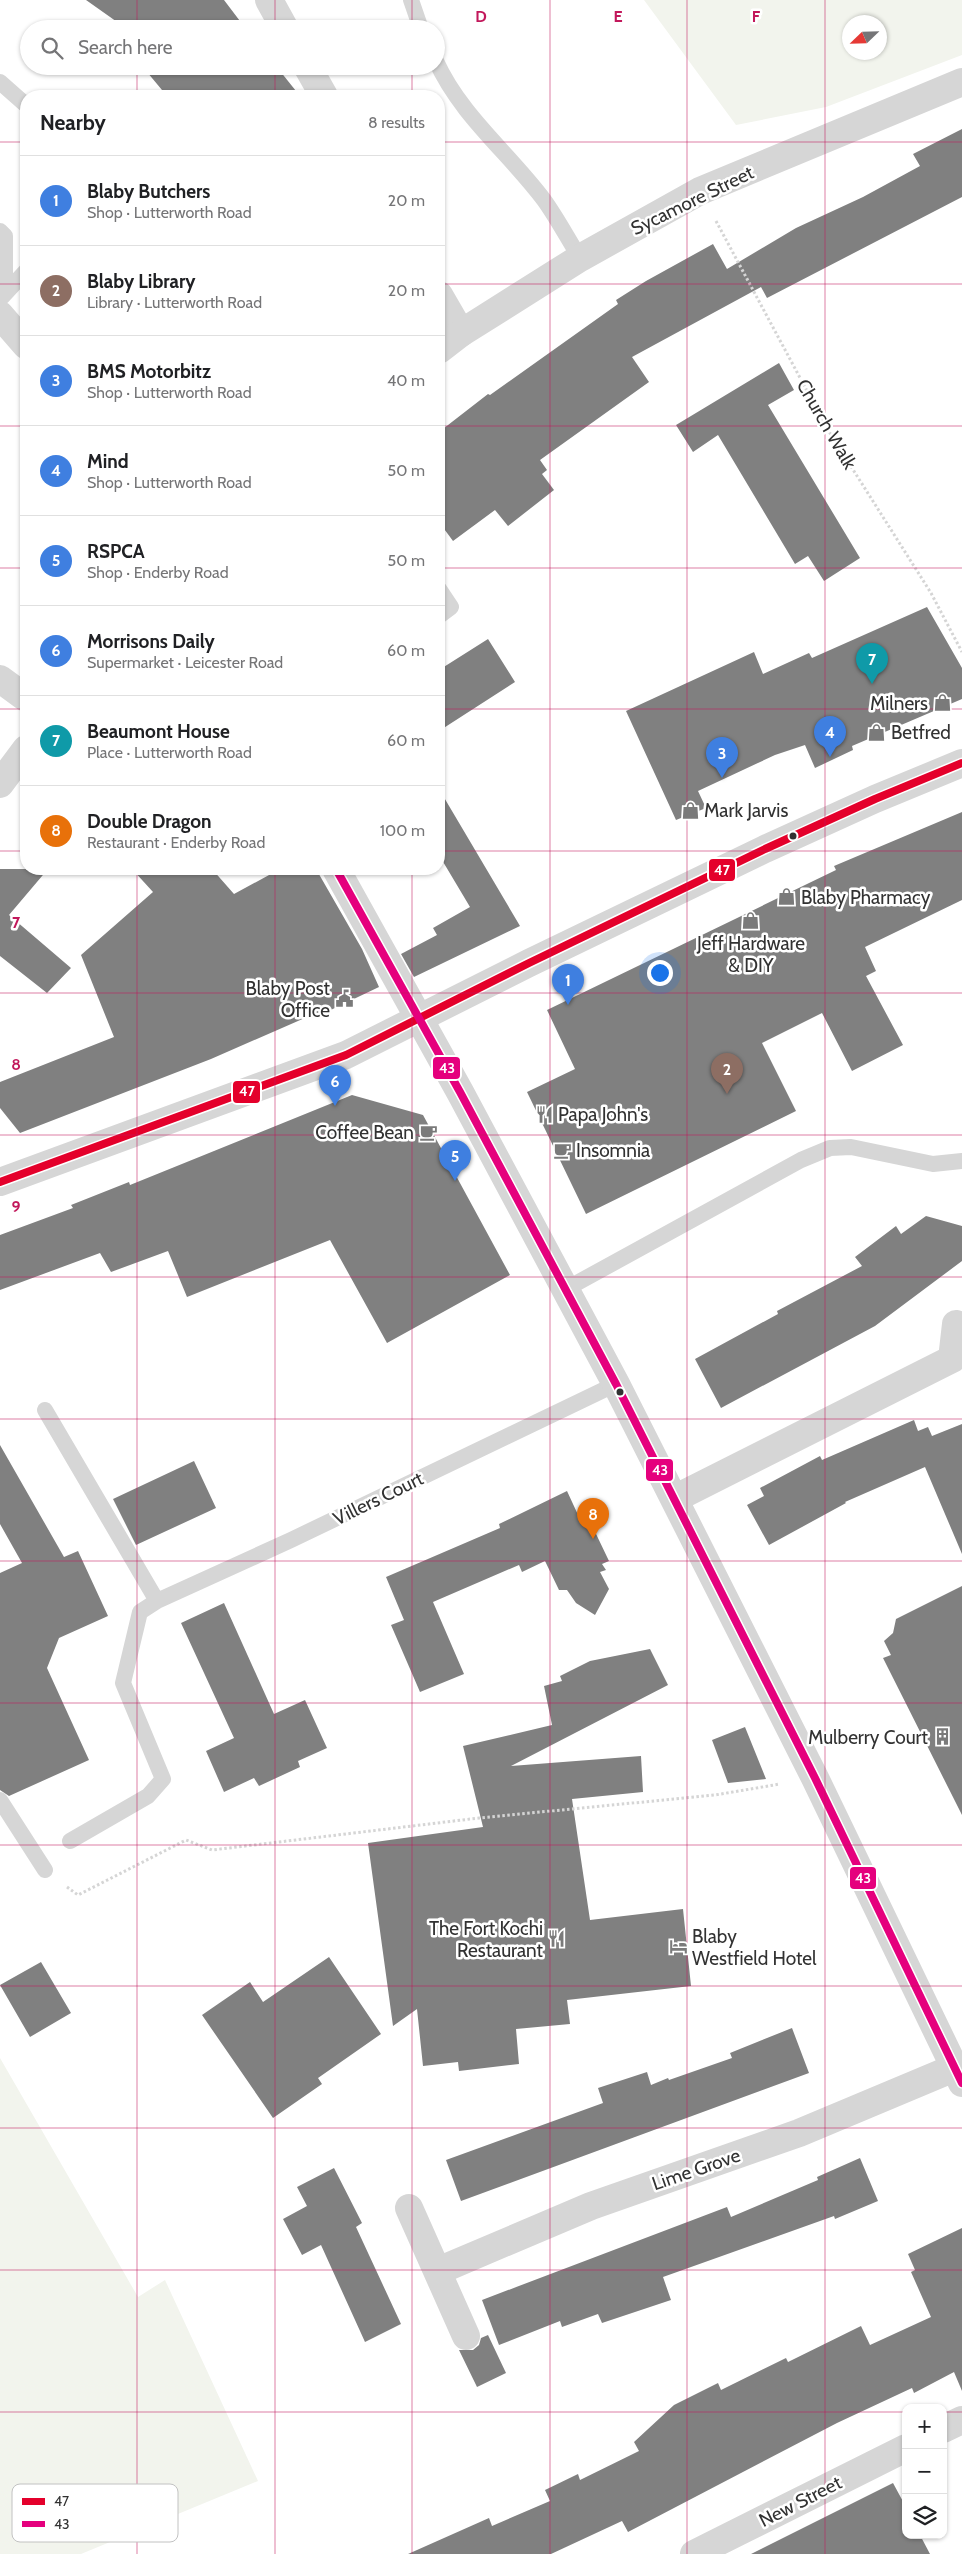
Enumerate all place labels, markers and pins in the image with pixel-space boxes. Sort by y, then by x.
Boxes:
pin: 7 [856,643,888,684]
place label: Milners [870,692,928,715]
shop icon: Milners [932,693,952,713]
pin: 4 [814,716,846,757]
place label: Betfred [891,721,951,744]
shop icon: Betfred [867,722,887,742]
pin: 3 [706,737,738,778]
place label: Mark Jarvis [704,799,788,822]
shop icon: Mark Jarvis [680,800,700,820]
unlabelled marker [788,831,798,841]
place label: Blaby Pharmacy [801,886,931,909]
shop icon: Blaby Pharmacy [777,887,797,907]
shop icon: Jeff Hardware & DIY [741,910,761,930]
place label: Jeff Hardware & DIY [696,932,805,977]
pin: 1 [552,964,584,1005]
place label: Blaby Post Office [246,977,331,1022]
public building icon: Blaby Post Office [334,989,354,1009]
pin: 2 [711,1053,743,1094]
pin: 6 [319,1065,351,1106]
place label: Papa John's [558,1103,648,1126]
restaurant icon: Papa John's [534,1104,554,1124]
place label: Coffee Bean [315,1121,414,1144]
cafe icon: Coffee Bean [418,1122,438,1142]
place label: Insomnia [576,1139,650,1162]
pin: 5 [439,1140,471,1181]
cafe icon: Insomnia [552,1140,572,1160]
unlabelled marker [615,1387,625,1397]
pin: 8 [577,1498,609,1539]
place label: Mulberry Court [808,1726,929,1749]
building icon: Mulberry Court [932,1727,952,1747]
place label: The Fort Kochi Restaurant [429,1917,544,1962]
place label: Blaby Westfield Hotel [692,1925,817,1970]
restaurant icon: The Fort Kochi Restaurant [547,1929,567,1949]
hotel icon: Blaby Westfield Hotel [668,1937,688,1957]

